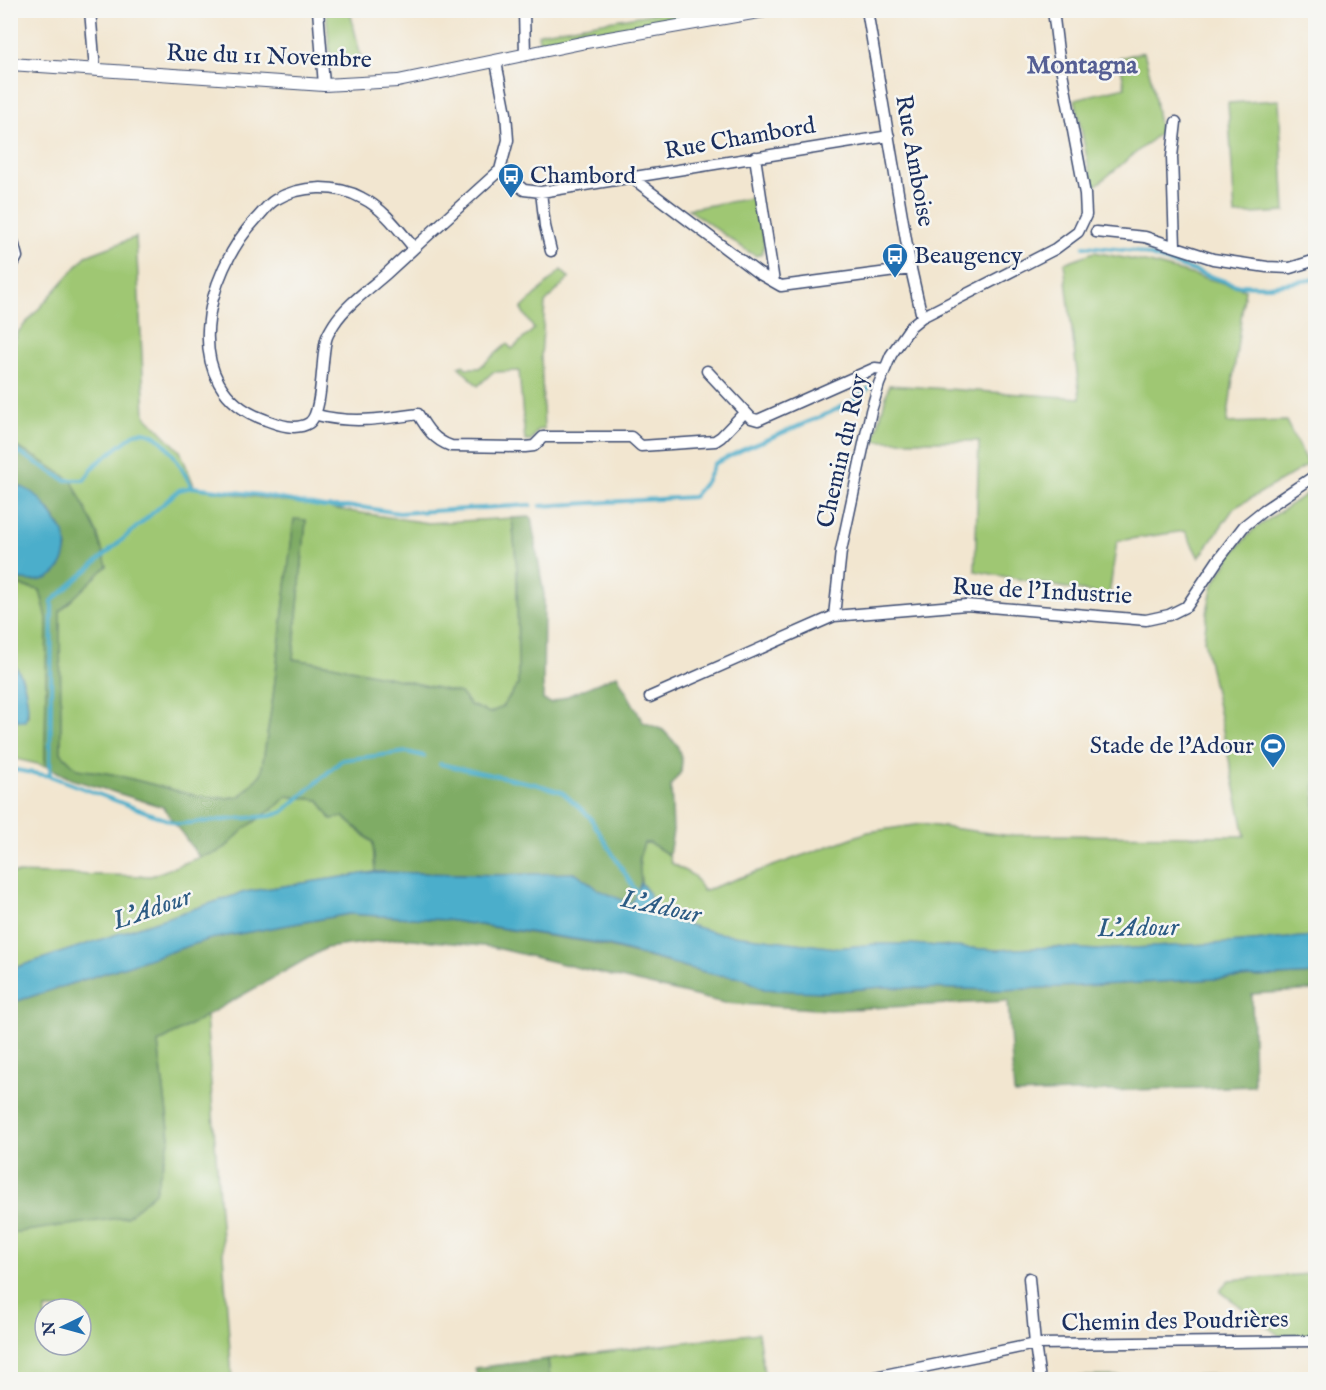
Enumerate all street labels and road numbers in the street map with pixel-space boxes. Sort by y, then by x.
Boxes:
street label: Rue du 11 Novembre [166,38,372,76]
street label: Rue Amboise [887,93,941,229]
street label: Rue Chambord [662,110,818,168]
street label: Chemin du Roy [810,371,876,531]
street label: Rue de l'Industrie [951,572,1133,612]
street label: Chemin des Poudrières [1061,1305,1289,1339]

